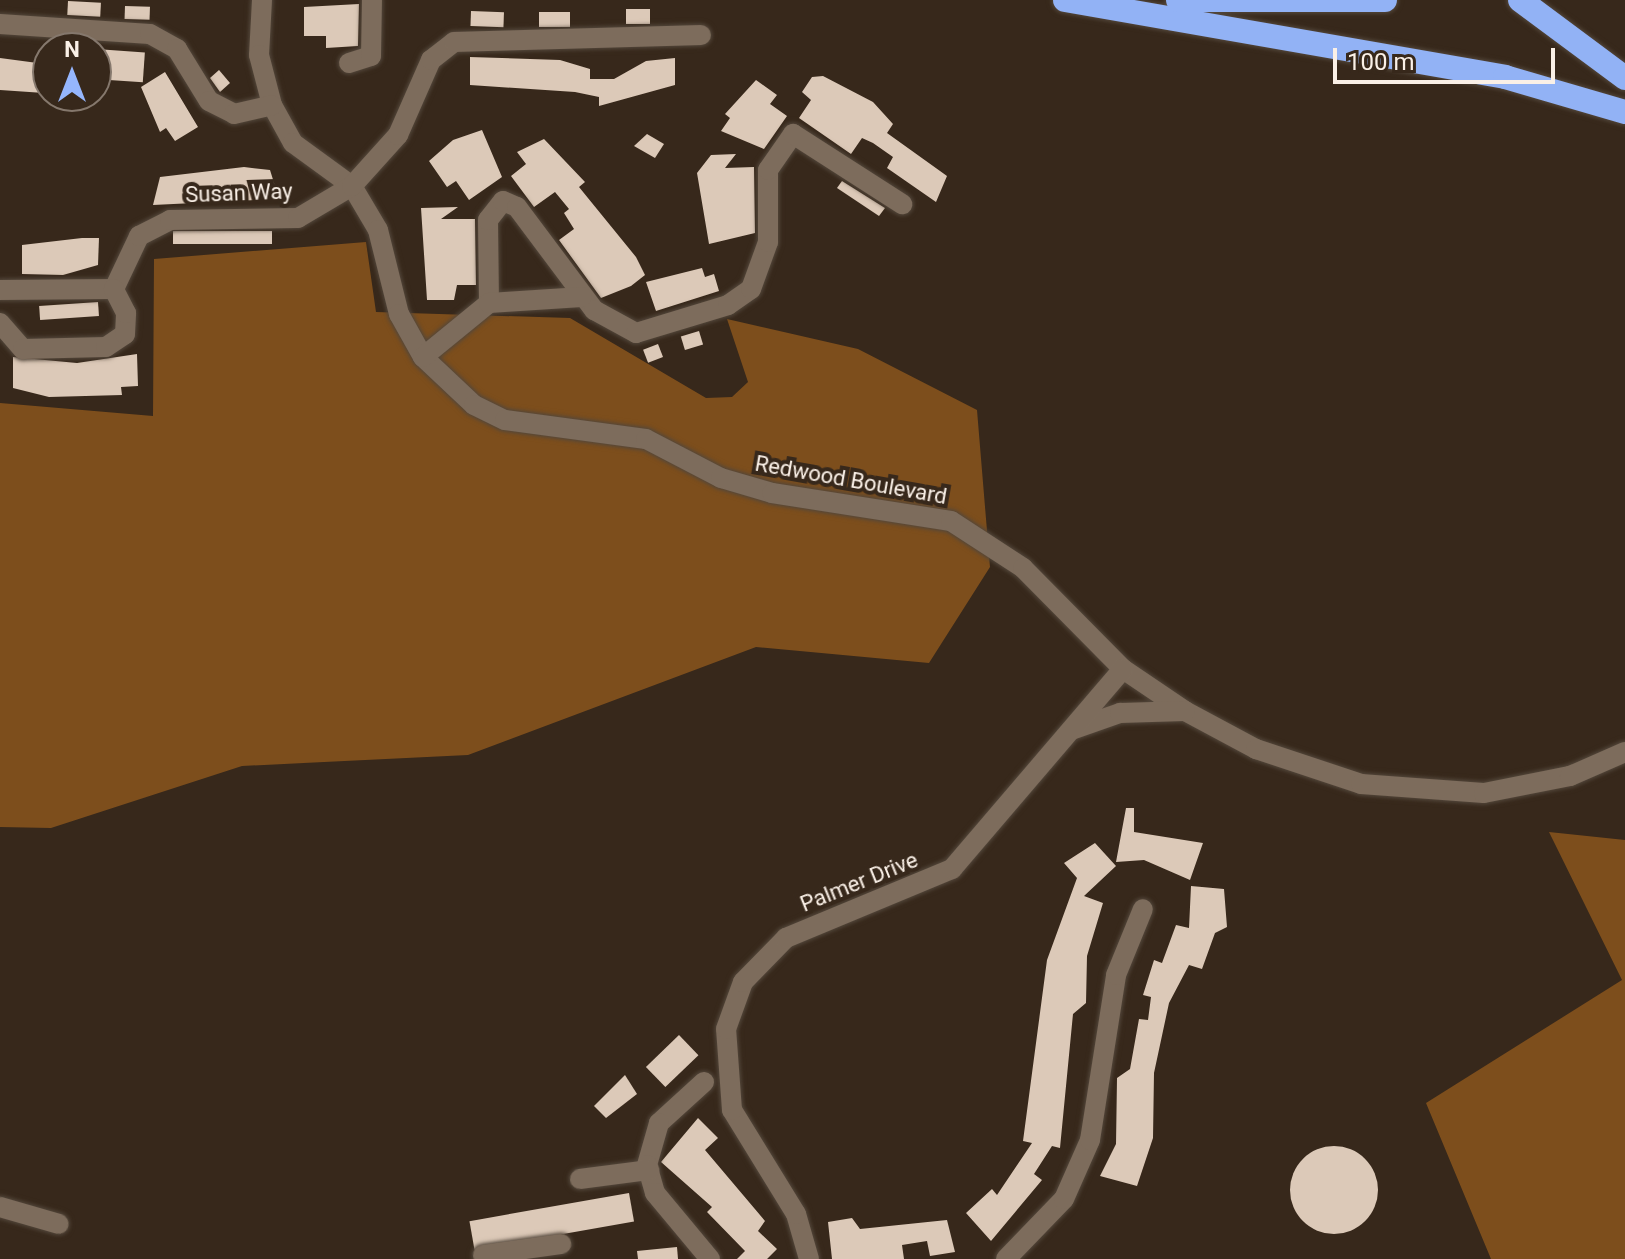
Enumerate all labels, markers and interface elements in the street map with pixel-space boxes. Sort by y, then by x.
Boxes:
north arrow [32,32,112,112]
scale bar [1337,32,1559,82]
text: N [64,37,80,62]
text: 100 m [1347,48,1414,76]
street label: Susan Way [185,178,293,208]
street label: Redwood Boulevard [753,450,949,510]
street label: Palmer Drive [796,846,922,918]

